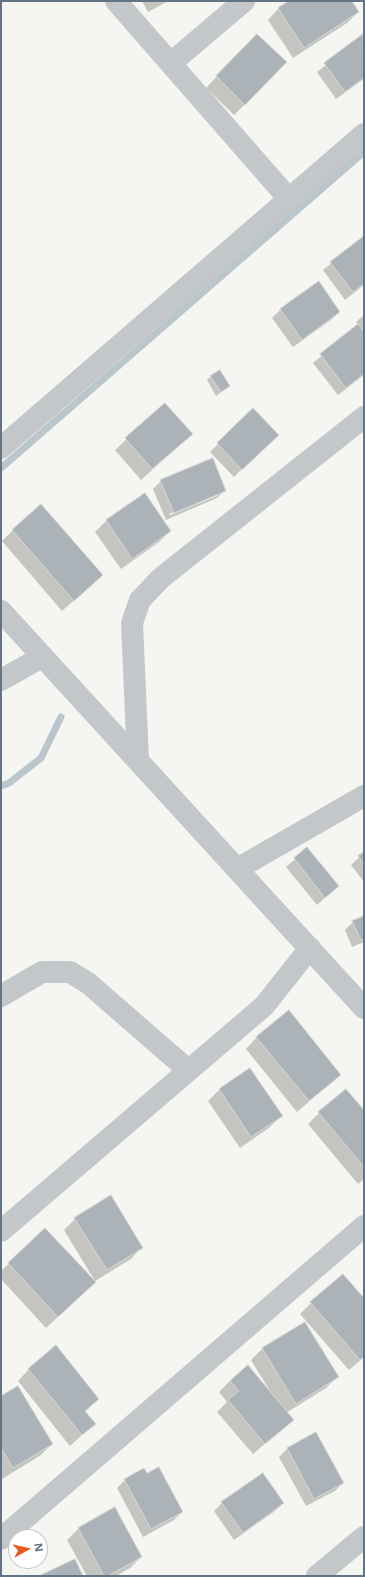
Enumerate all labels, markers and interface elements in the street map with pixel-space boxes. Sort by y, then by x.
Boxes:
north arrow [8,1529,48,1569]
text: N [31,1542,47,1553]

